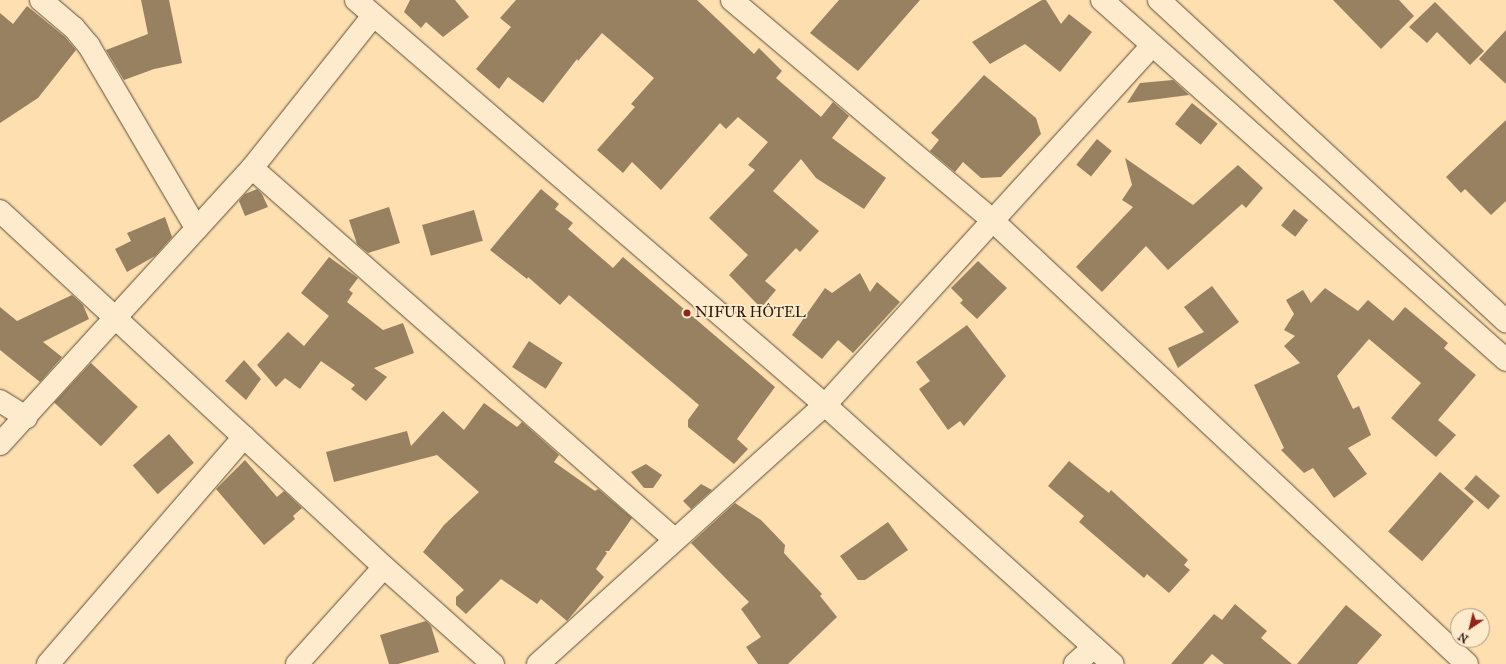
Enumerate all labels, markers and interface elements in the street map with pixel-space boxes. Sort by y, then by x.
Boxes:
place label: NIFUR HÔTEL [695,304,806,322]
marker: NIFUR HÔTEL [682,308,692,318]
north arrow [1450,608,1490,648]
text: N [1456,629,1471,645]

